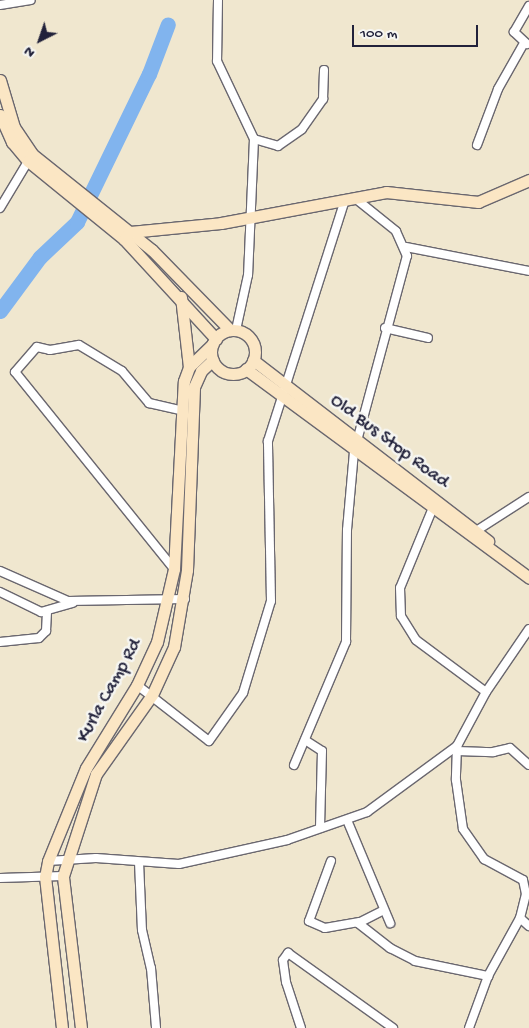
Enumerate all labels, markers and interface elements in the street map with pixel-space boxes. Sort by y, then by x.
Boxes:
north arrow [15,15,65,65]
scale bar [354,15,480,47]
text: 100 m [360,25,397,43]
text: N [21,42,39,61]
street label: Old Bus Stop Road [325,390,453,494]
street label: Kurla Camp Rd [72,635,148,747]

